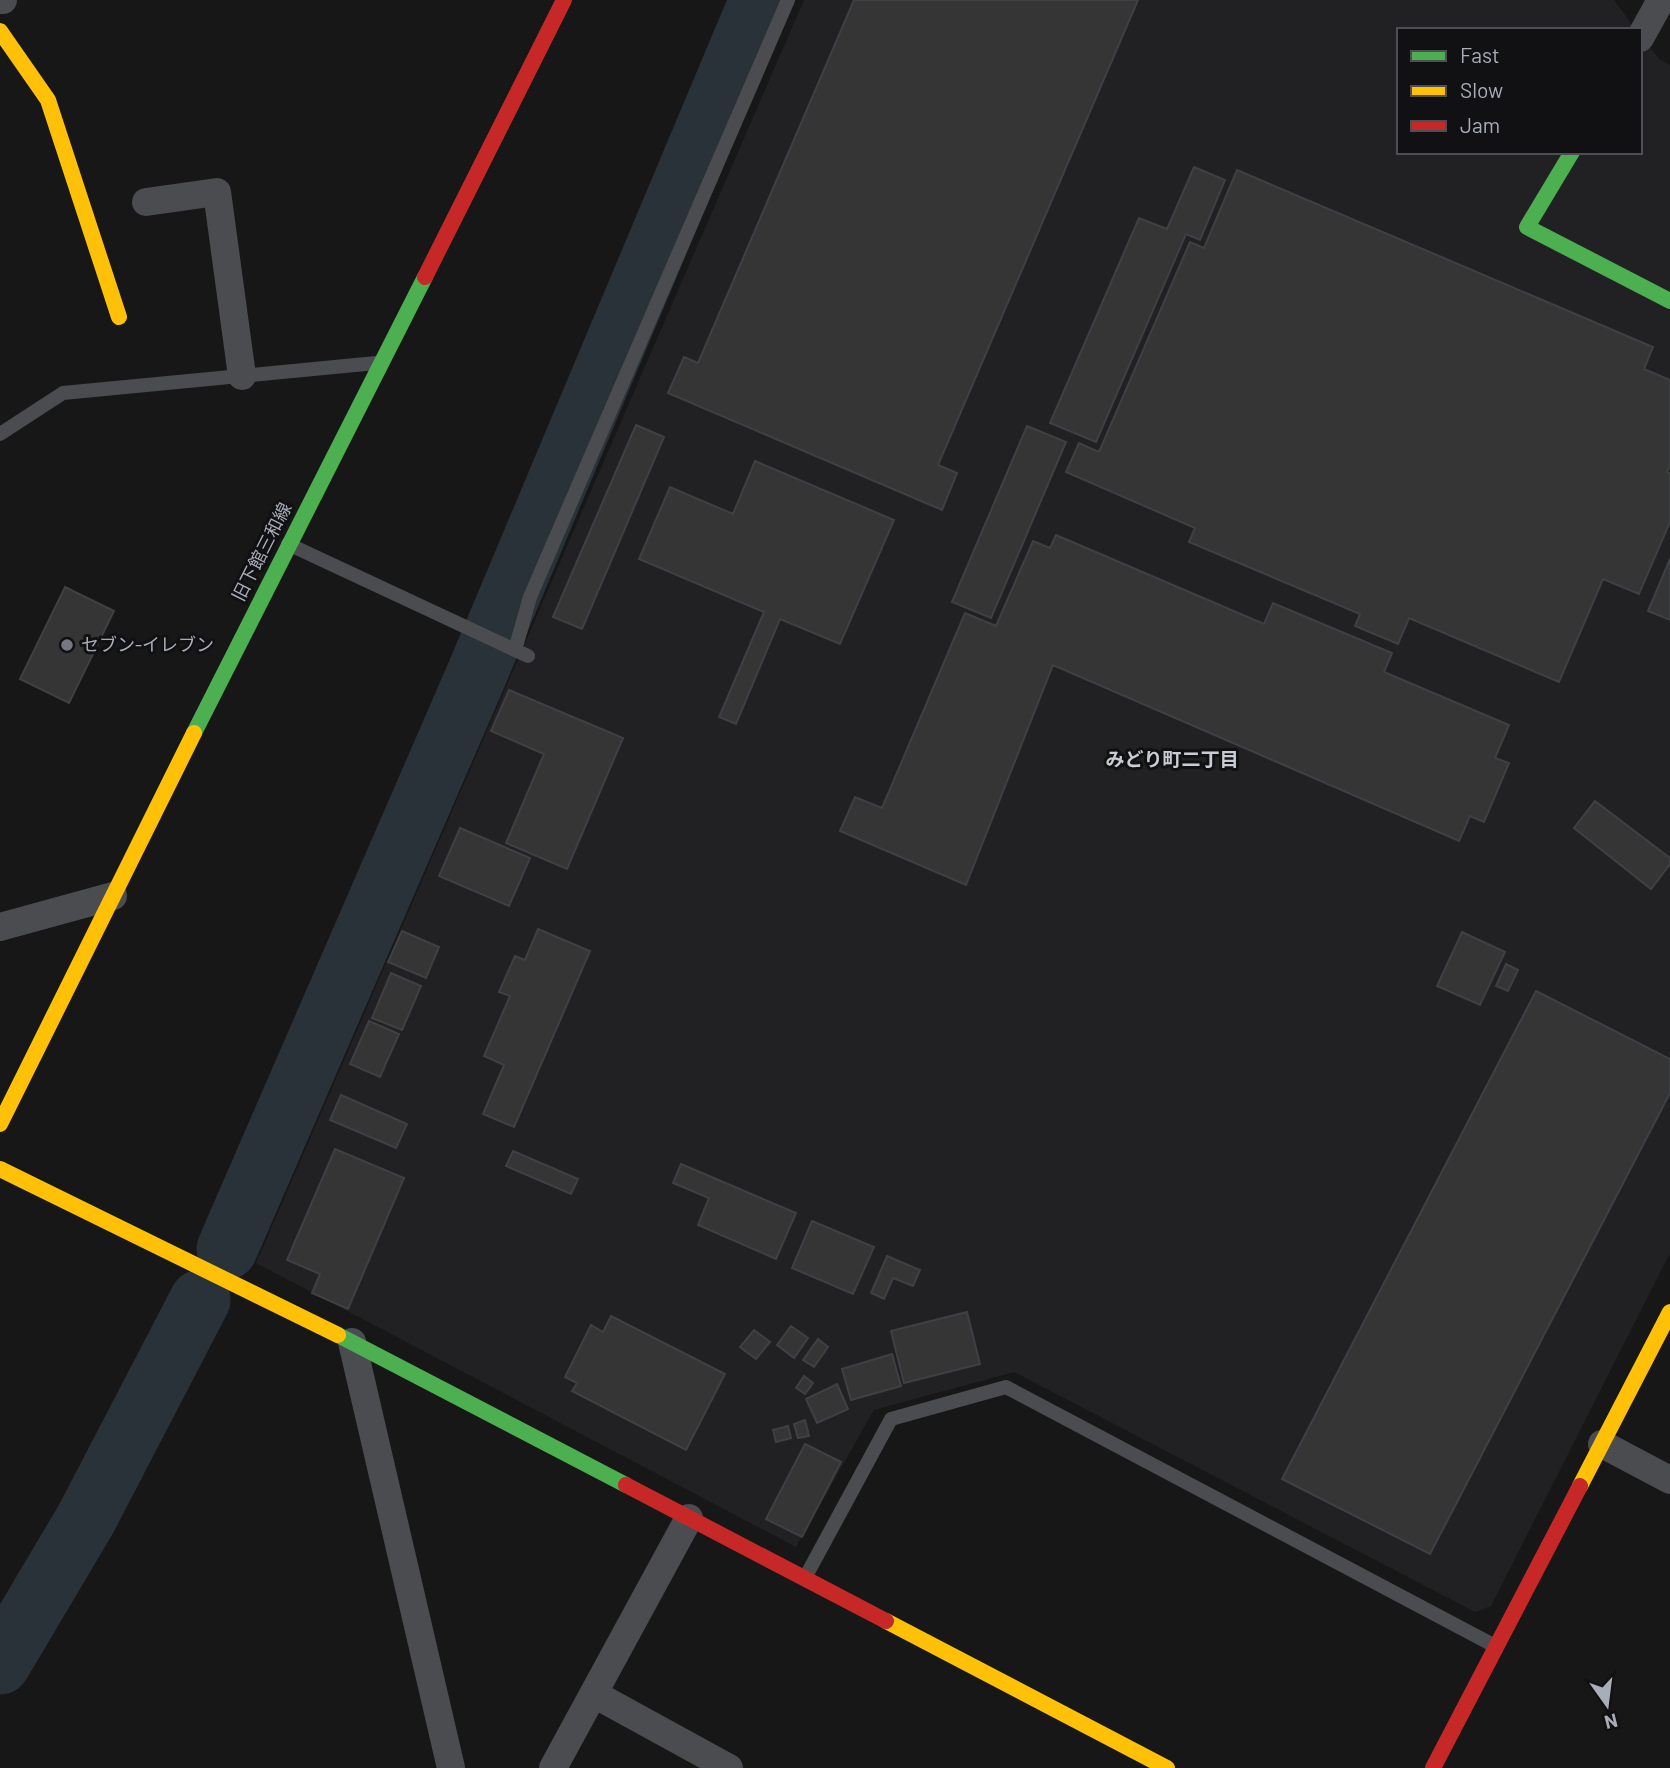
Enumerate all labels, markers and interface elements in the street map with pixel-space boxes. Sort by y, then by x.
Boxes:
legend [1397,28,1642,154]
text: Fast [1460,42,1500,67]
text: Slow [1460,77,1503,102]
text: Jam [1460,112,1500,137]
street label: 旧下館三和線 [227,498,295,605]
place label: セブン-イレブン [81,633,214,655]
marker: セブン-イレブン [59,637,75,653]
district label: みどり町二丁目 [1105,747,1239,770]
north arrow [1572,1670,1642,1740]
text: N [1602,1709,1620,1735]

